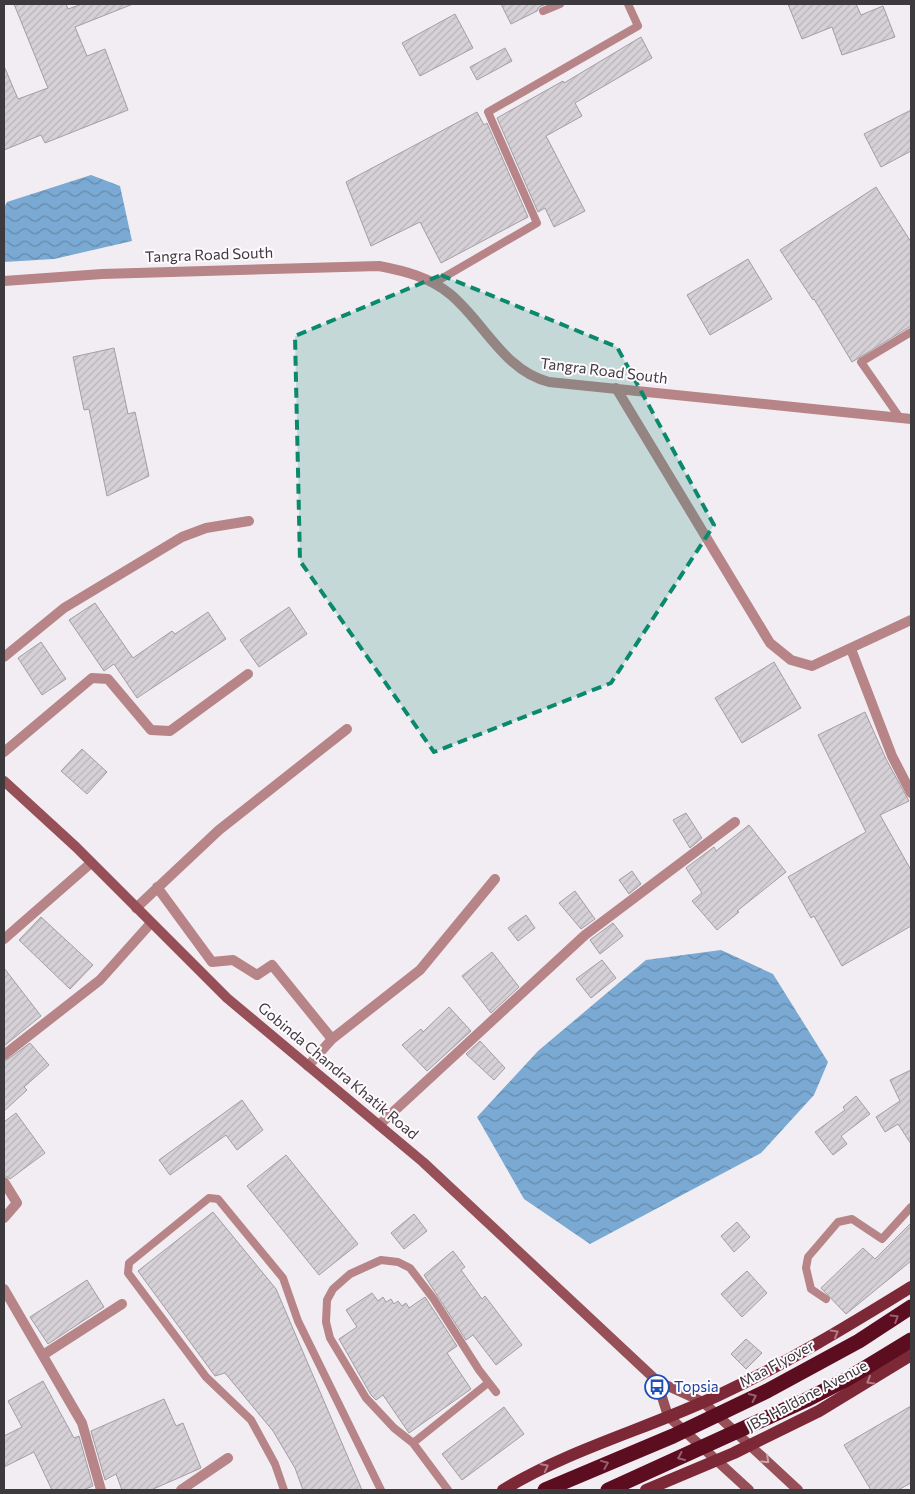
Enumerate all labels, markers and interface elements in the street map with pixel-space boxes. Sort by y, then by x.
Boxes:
street label: Tangra Road South [145,243,273,265]
street label: Tangra Road South [539,353,669,387]
street label: Gobinda Chandra Khatik Road [255,998,422,1143]
one-way arrow [889,1315,899,1324]
one-way arrow [830,1329,839,1339]
street label: Maa Flyover [736,1336,817,1390]
street label: JBS Haldane Avenue [743,1356,870,1435]
bus stop icon: Topsia [644,1374,670,1400]
one-way arrow [866,1375,875,1385]
place label: Topsia [674,1377,719,1395]
one-way arrow [748,1393,757,1404]
one-way arrow [677,1451,686,1462]
one-way arrow [760,1454,769,1463]
one-way arrow [600,1460,609,1470]
one-way arrow [540,1463,549,1473]

